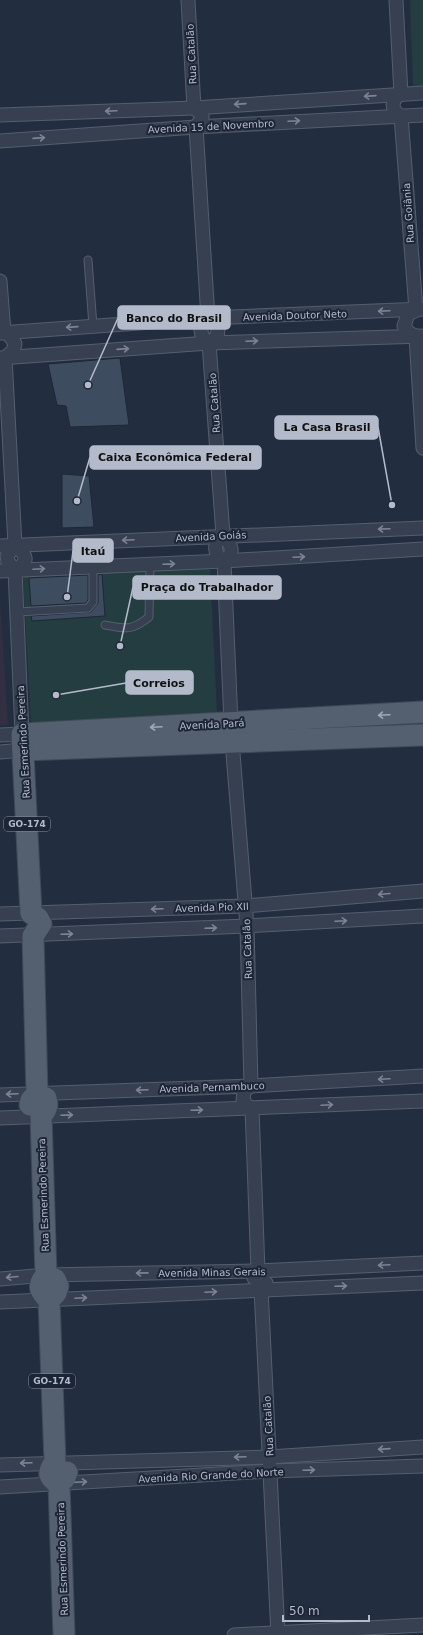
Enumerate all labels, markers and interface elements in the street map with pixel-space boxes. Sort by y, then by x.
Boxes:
street label: Rua Catalão [184,24,199,84]
one-way arrow [364,92,377,99]
one-way arrow [234,101,247,108]
one-way arrow [105,107,118,114]
street label: Avenida 15 de Novembro [148,118,274,135]
one-way arrow [287,118,300,125]
one-way arrow [32,135,45,142]
street label: Rua Goiânia [401,183,416,243]
callout: Banco do Brasil [118,306,230,329]
one-way arrow [378,307,391,315]
street label: Avenida Doutor Neto [243,308,347,323]
text: Banco do Brasil [126,312,222,325]
one-way arrow [66,324,79,331]
one-way arrow [245,338,258,345]
one-way arrow [116,346,129,353]
street label: Rua Catalão [207,372,222,433]
callout: La Casa Brasil [275,416,378,439]
text: La Casa Brasil [284,421,370,434]
callout: Caixa Econômica Federal [90,446,261,469]
text: Caixa Econômica Federal [98,451,252,464]
one-way arrow [378,525,391,533]
street label: Avenida Goiás [175,529,247,544]
one-way arrow [122,536,135,543]
callout: Itaú [73,539,113,562]
text: Itaú [81,545,105,558]
one-way arrow [292,553,305,560]
one-way arrow [162,560,175,567]
one-way arrow [32,566,45,573]
callout: Praça do Trabalhador [133,576,281,599]
text: Praça do Trabalhador [141,581,274,594]
callout: Correios [126,671,193,694]
text: Correios [133,677,185,690]
street label: Rua Esmerindo Pereira [15,685,32,799]
one-way arrow [378,711,391,718]
street label: Avenida Pará [179,717,245,732]
one-way arrow [150,723,163,731]
road number: GO-174 [4,817,50,831]
one-way arrow [378,890,391,898]
street label: Avenida Pio XII [175,901,249,914]
one-way arrow [151,905,164,912]
one-way arrow [334,917,347,924]
street label: Rua Catalão [241,919,254,979]
one-way arrow [204,924,217,932]
one-way arrow [60,931,73,938]
one-way arrow [378,1075,391,1082]
street label: Avenida Pernambuco [159,1080,265,1095]
one-way arrow [136,1086,149,1093]
one-way arrow [6,1091,19,1098]
one-way arrow [320,1101,333,1109]
one-way arrow [190,1107,203,1114]
one-way arrow [60,1112,73,1119]
street label: Rua Esmerindo Pereira [36,1138,51,1252]
one-way arrow [378,1261,391,1268]
street label: Avenida Minas Gerais [158,1266,266,1279]
one-way arrow [136,1269,149,1277]
one-way arrow [6,1274,19,1281]
one-way arrow [334,1282,347,1290]
one-way arrow [204,1288,217,1295]
one-way arrow [74,1295,87,1302]
road number: GO-174 [29,1374,75,1388]
street label: Rua Catalão [261,1396,276,1456]
one-way arrow [378,1446,391,1453]
one-way arrow [234,1454,247,1461]
one-way arrow [20,1460,33,1467]
street label: Avenida Rio Grande do Norte [138,1466,284,1485]
one-way arrow [302,1466,315,1473]
one-way arrow [74,1479,87,1486]
street label: Rua Esmerindo Pereira [55,1502,70,1616]
scale bar [283,1597,369,1623]
text: 50 m [289,1604,320,1618]

